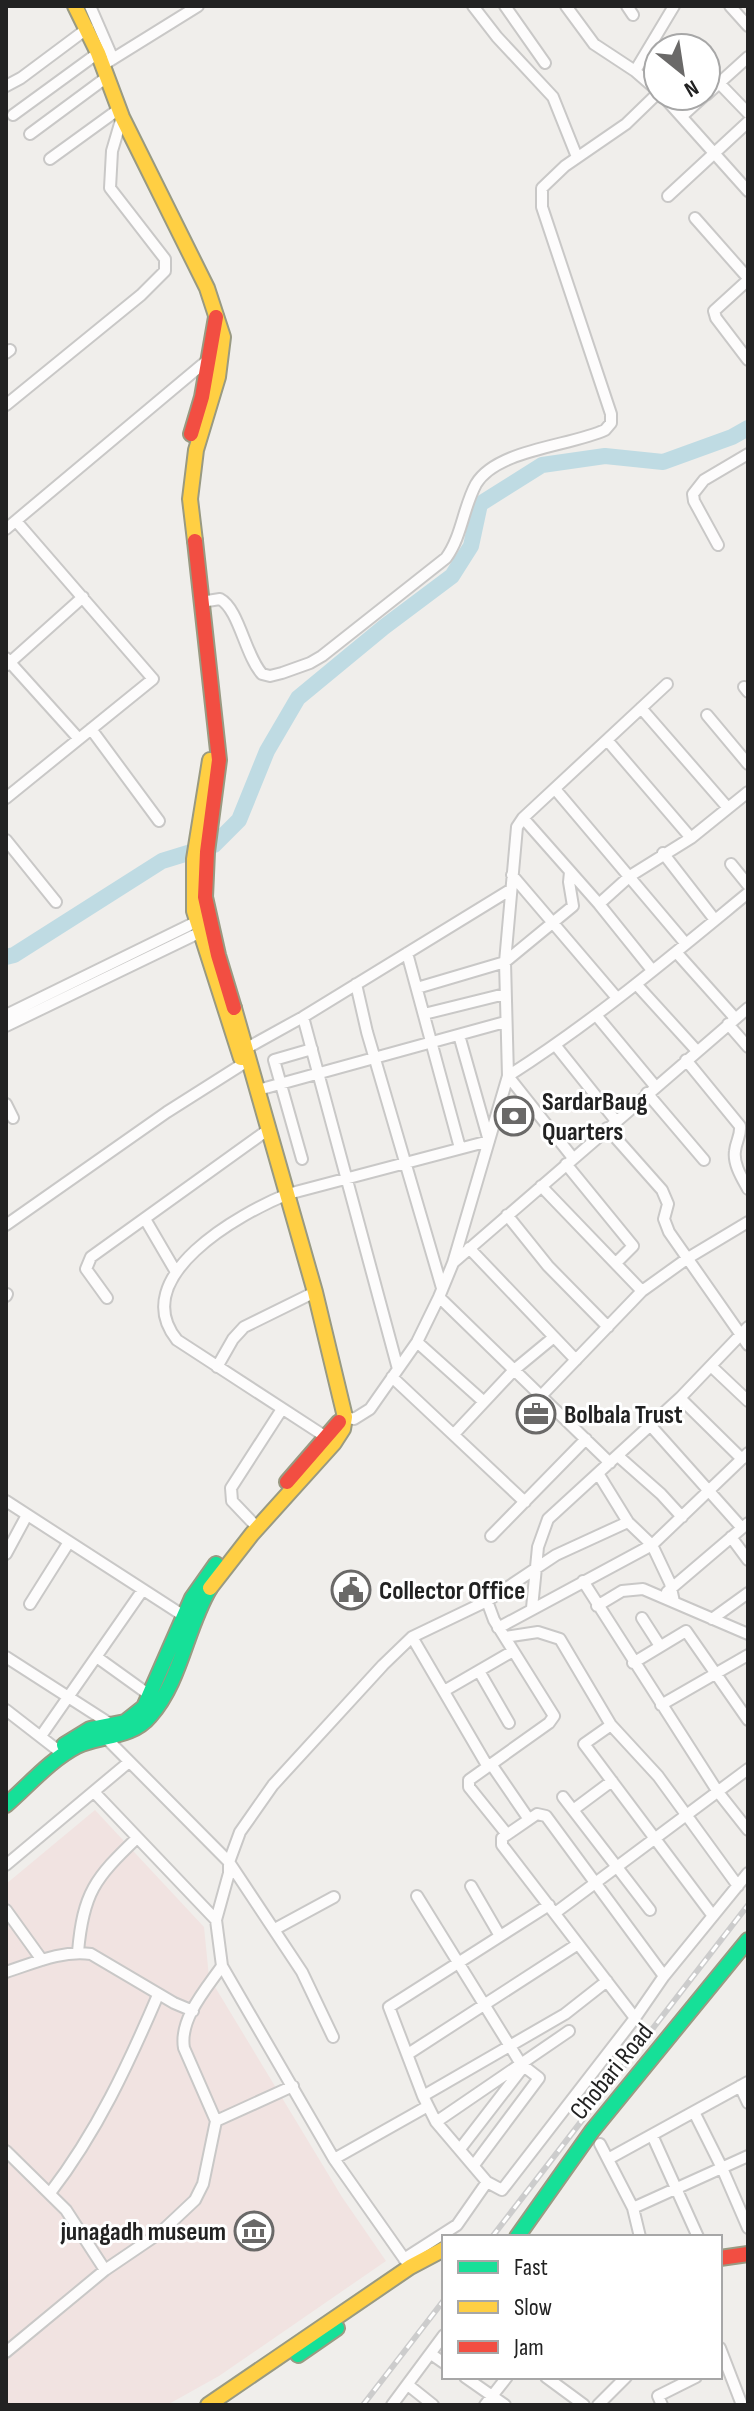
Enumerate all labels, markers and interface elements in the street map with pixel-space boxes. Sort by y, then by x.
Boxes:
north arrow [642,32,722,112]
text: N [679,73,703,103]
place label: SardarBaug Quarters [542,1087,648,1148]
bank icon: SardarBaug Quarters [493,1095,535,1137]
office icon: Bolbala Trust [515,1393,557,1435]
place label: Bolbala Trust [564,1400,683,1431]
public building icon: Collector Office [330,1569,372,1611]
place label: Collector Office [379,1576,525,1607]
street label: Chobari Road [564,2017,660,2126]
museum icon: junagadh museum [233,2210,275,2252]
place label: junagadh museum [60,2217,226,2248]
legend [442,2235,722,2379]
text: Fast [514,2253,548,2282]
text: Slow [514,2293,552,2322]
text: Jam [513,2333,544,2362]

